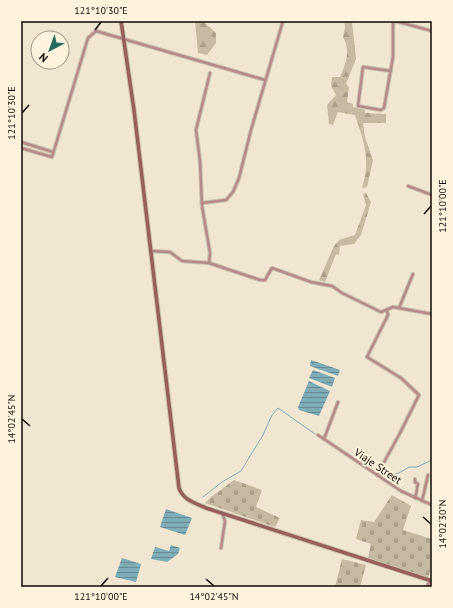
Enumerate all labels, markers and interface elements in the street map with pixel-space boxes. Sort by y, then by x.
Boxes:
text: 121°10'30"E [74,4,128,17]
north arrow [30,30,70,70]
text: N [36,50,51,65]
text: 121°10'30"E [5,86,18,140]
text: 121°10'00"E [436,179,449,233]
text: 14°02'45"N [5,394,18,444]
street label: Viaje Street [351,444,405,487]
text: 14°02'30"N [436,499,449,549]
text: 121°10'00"E [74,590,128,603]
text: 14°02'45"N [189,590,239,603]

